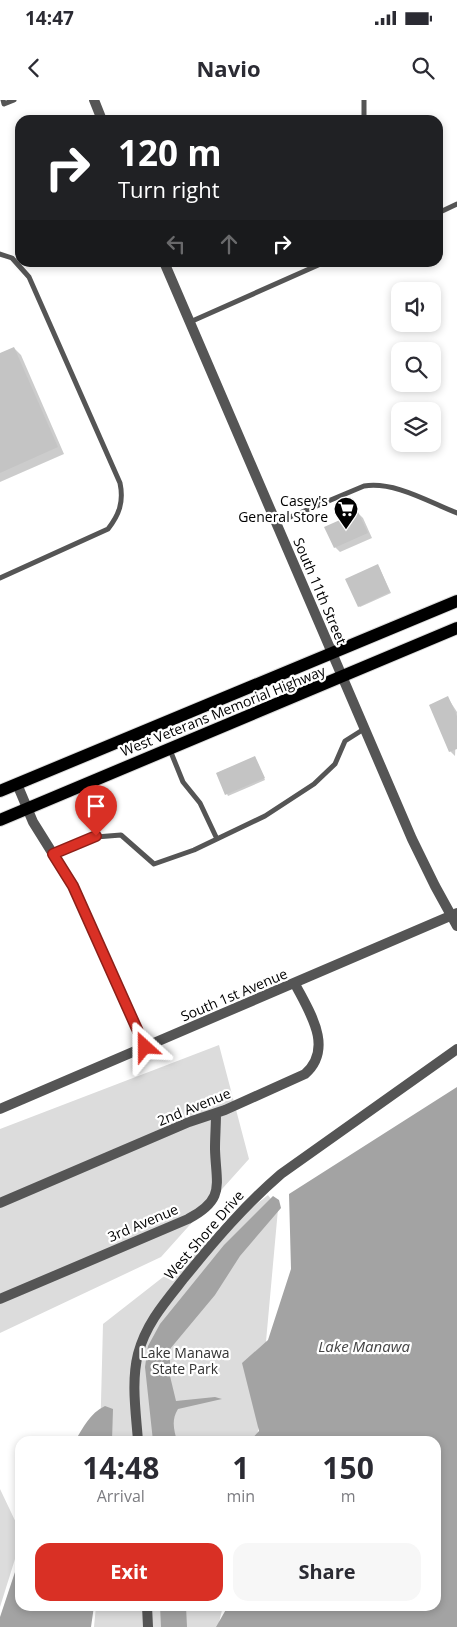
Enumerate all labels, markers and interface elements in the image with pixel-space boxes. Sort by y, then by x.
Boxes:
text: 14:47 [25,5,74,31]
text: Navio [196,53,261,83]
icon: back [20,54,48,82]
icon: search [409,54,437,82]
text: 120 m [118,129,222,176]
icon: right [35,135,100,200]
text: Turn right [118,174,220,204]
icon: left [162,230,190,258]
icon: ahead [215,230,243,258]
icon: right [268,230,296,258]
map controls [391,282,441,452]
button: sound [391,282,441,332]
button: search [391,342,441,392]
button: layers [391,402,441,452]
place label: Casey's General Store [238,491,328,526]
supermarket icon: Casey's General Store [333,496,359,530]
street label: South 11th Street [289,535,352,647]
street label: West Veterans Memorial Highway [118,660,329,760]
pin [75,785,117,836]
icon: arrive [82,792,110,820]
street label: South 1st Avenue [178,963,290,1026]
position arrow [118,1020,170,1072]
street label: 2nd Avenue [154,1083,233,1130]
street label: West Shore Drive [160,1186,248,1283]
street label: 3rd Avenue [105,1199,181,1246]
water label: Lake Manawa [318,1336,410,1356]
park label: Lake Manawa State Park [140,1343,230,1378]
text: 14:48 [82,1447,159,1488]
text: 1 [232,1447,249,1488]
text: 150 [322,1447,374,1488]
text: Arrival [97,1485,145,1507]
text: min [227,1485,255,1507]
text: m [341,1485,356,1507]
button: Exit [35,1543,223,1601]
button: Share [233,1543,421,1601]

